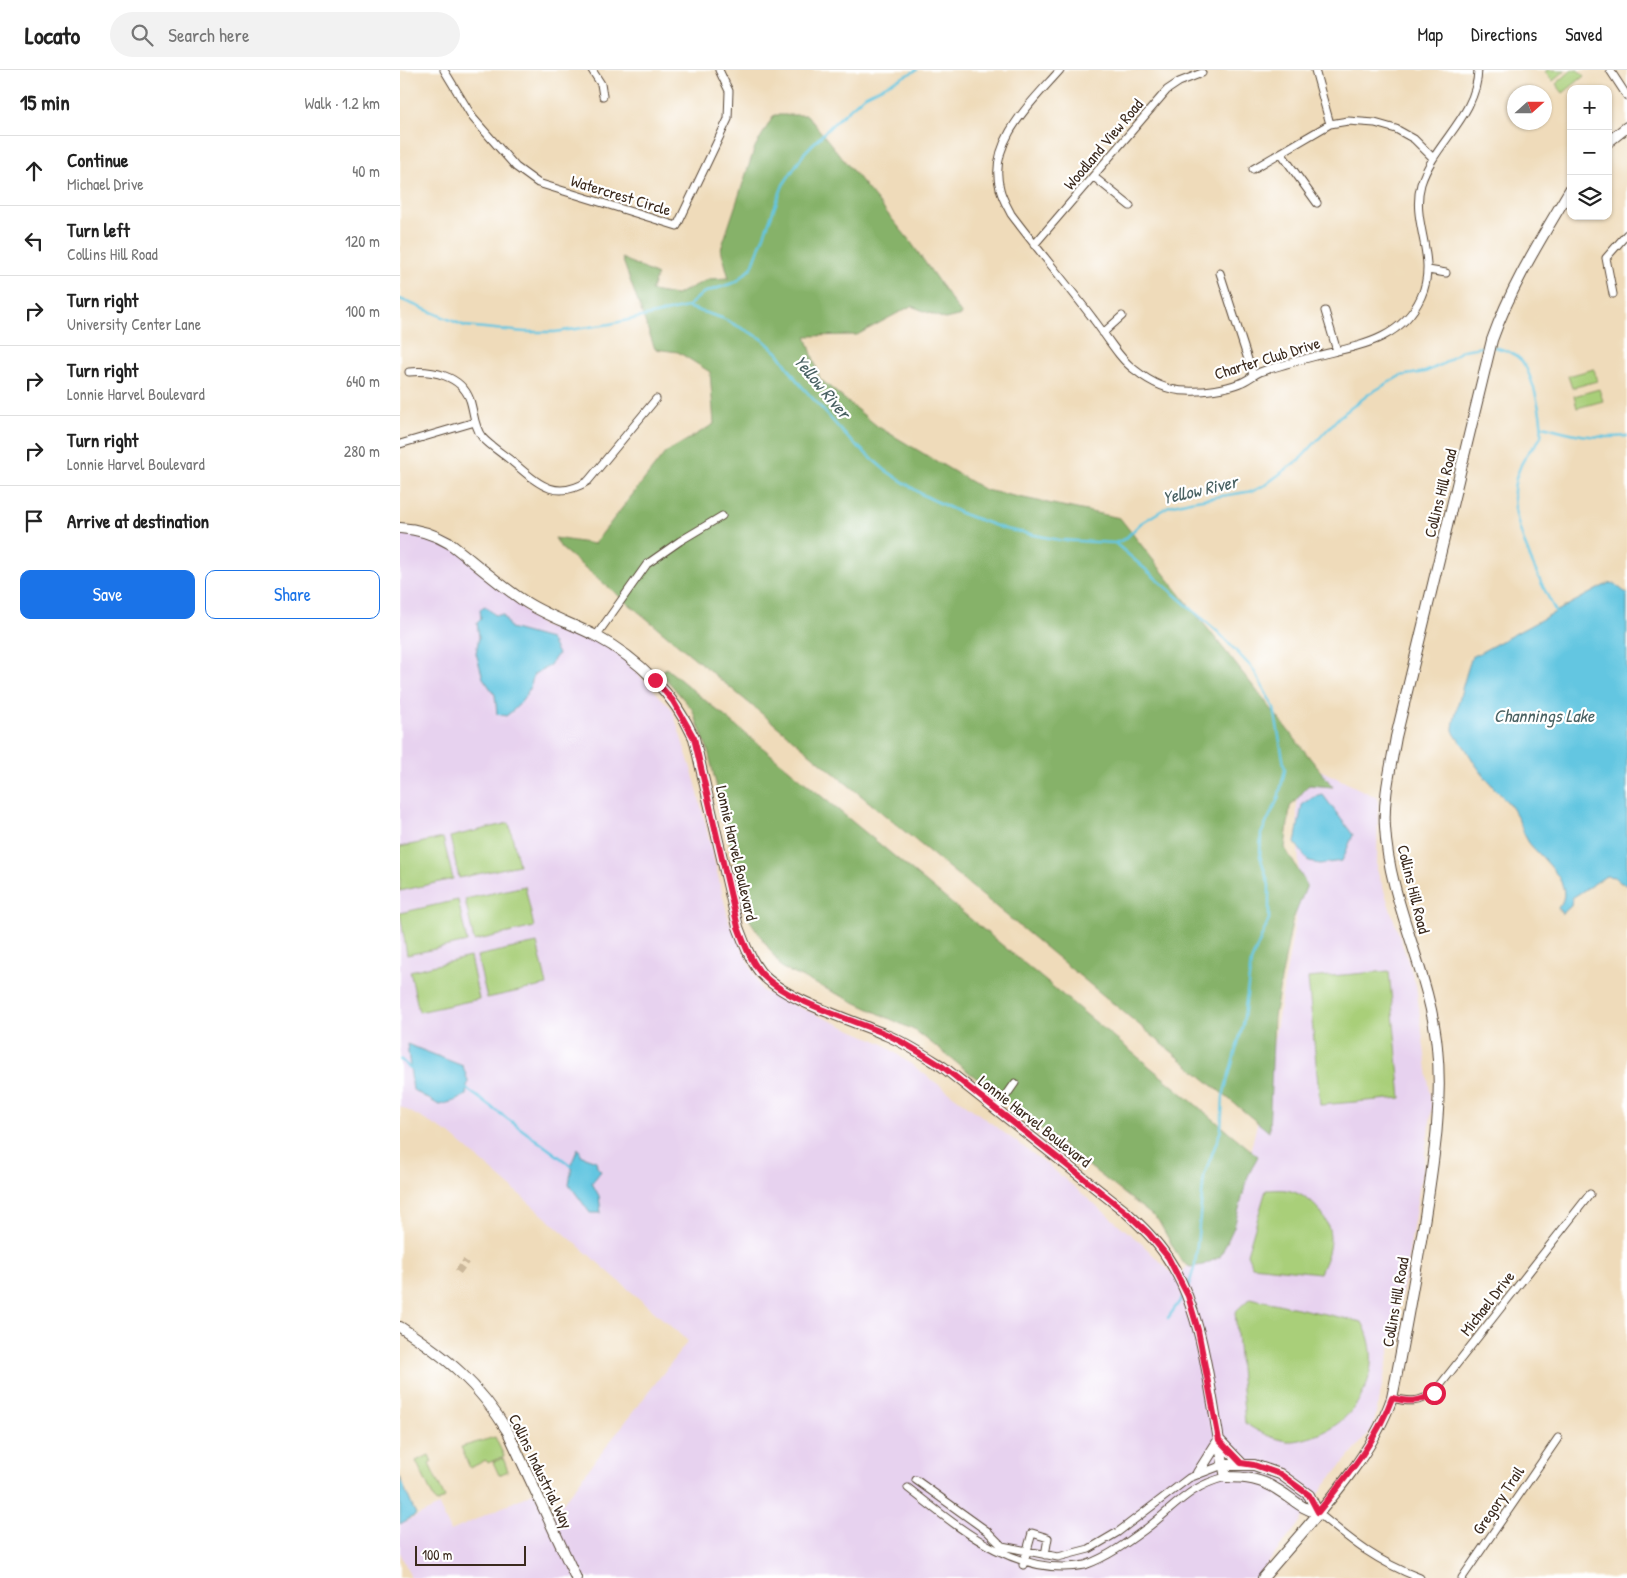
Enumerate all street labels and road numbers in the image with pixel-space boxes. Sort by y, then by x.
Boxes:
street label: Woodland View Road [1058,94,1148,194]
street label: Watercrest Circle [568,169,674,221]
street label: Charter Club Drive [1211,331,1323,385]
street label: Collins Hill Road [1418,446,1462,540]
street label: Lonnie Harvel Boulevard [711,783,763,923]
street label: Collins Hill Road [1392,842,1436,936]
street label: Lonnie Harvel Boulevard [974,1070,1096,1172]
street label: Collins Hill Road [1376,1255,1414,1349]
street label: Michael Drive [1455,1266,1520,1340]
street label: Collins Industrial Way [504,1410,578,1532]
street label: Gregory Trail [1467,1461,1529,1539]

